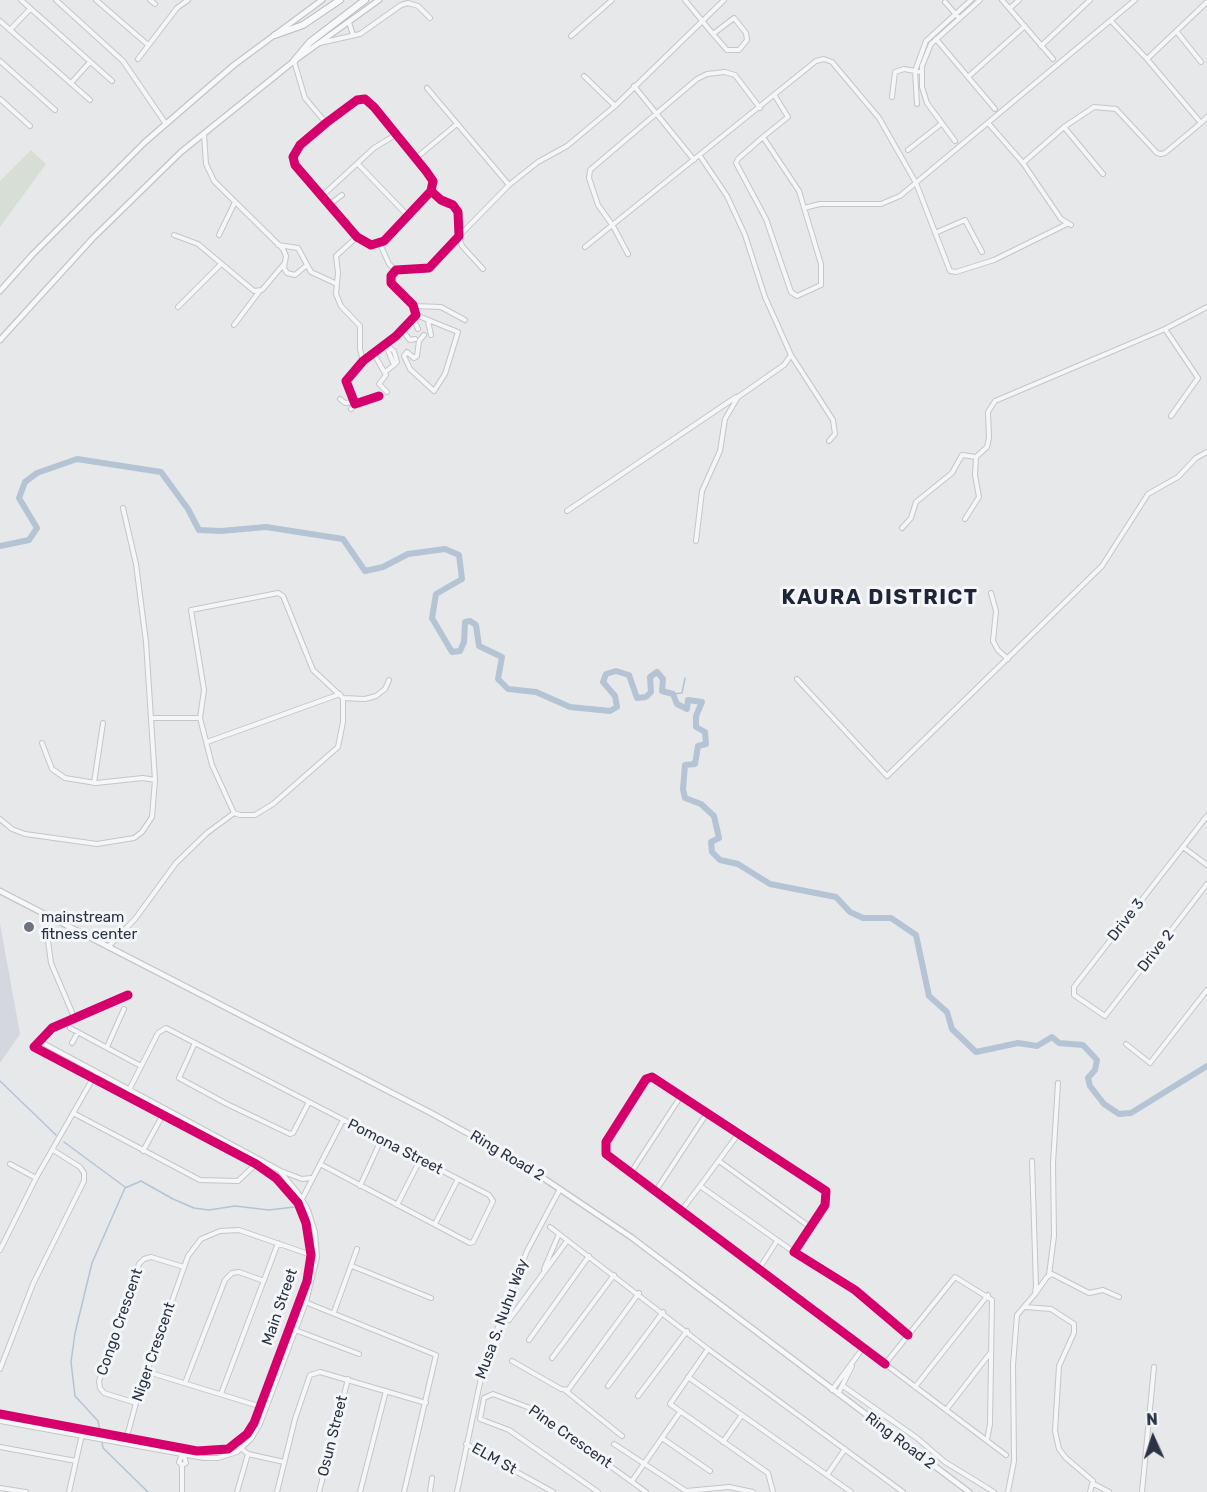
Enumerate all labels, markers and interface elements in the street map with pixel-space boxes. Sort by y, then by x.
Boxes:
district label: KAURA DISTRICT [782,585,978,611]
street label: Drive 3 [1104,895,1148,945]
place label: mainstream fitness center [41,909,137,944]
marker: mainstream fitness center [22,920,36,934]
street label: Drive 2 [1134,926,1178,976]
street label: Pomona Street [344,1115,446,1179]
street label: Ring Road 2 [467,1127,547,1185]
street label: Musa S. Nuhu Way [472,1256,532,1382]
street label: Congo Crescent [93,1266,147,1378]
street label: Main Street [258,1266,302,1348]
street label: Niger Crescent [129,1300,179,1404]
street label: Osun Street [314,1394,352,1478]
street label: Pine Crescent [525,1402,615,1472]
north arrow [1123,1408,1183,1468]
street label: Ring Road 2 [861,1409,939,1473]
text: N [1146,1410,1158,1429]
street label: ELM St [469,1439,519,1479]

